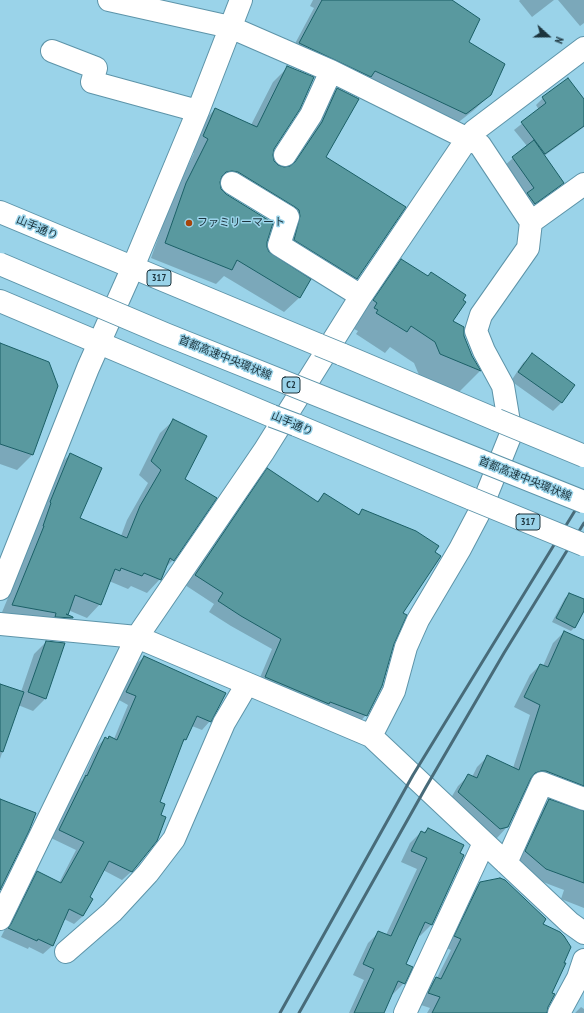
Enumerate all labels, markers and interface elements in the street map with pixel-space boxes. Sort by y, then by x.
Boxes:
north arrow [528,16,568,56]
text: N [552,35,567,46]
street label: 山手通り [14,213,60,243]
place label: ファミリーマート [197,216,285,230]
marker: ファミリーマート [184,218,194,228]
road number: 317 [147,270,171,286]
street label: 首都高速中央環状線 [177,333,273,383]
road number: C2 [282,377,300,393]
street label: 山手通り [269,409,315,439]
street label: 首都高速中央環状線 [477,454,573,504]
road number: 317 [516,514,540,530]

